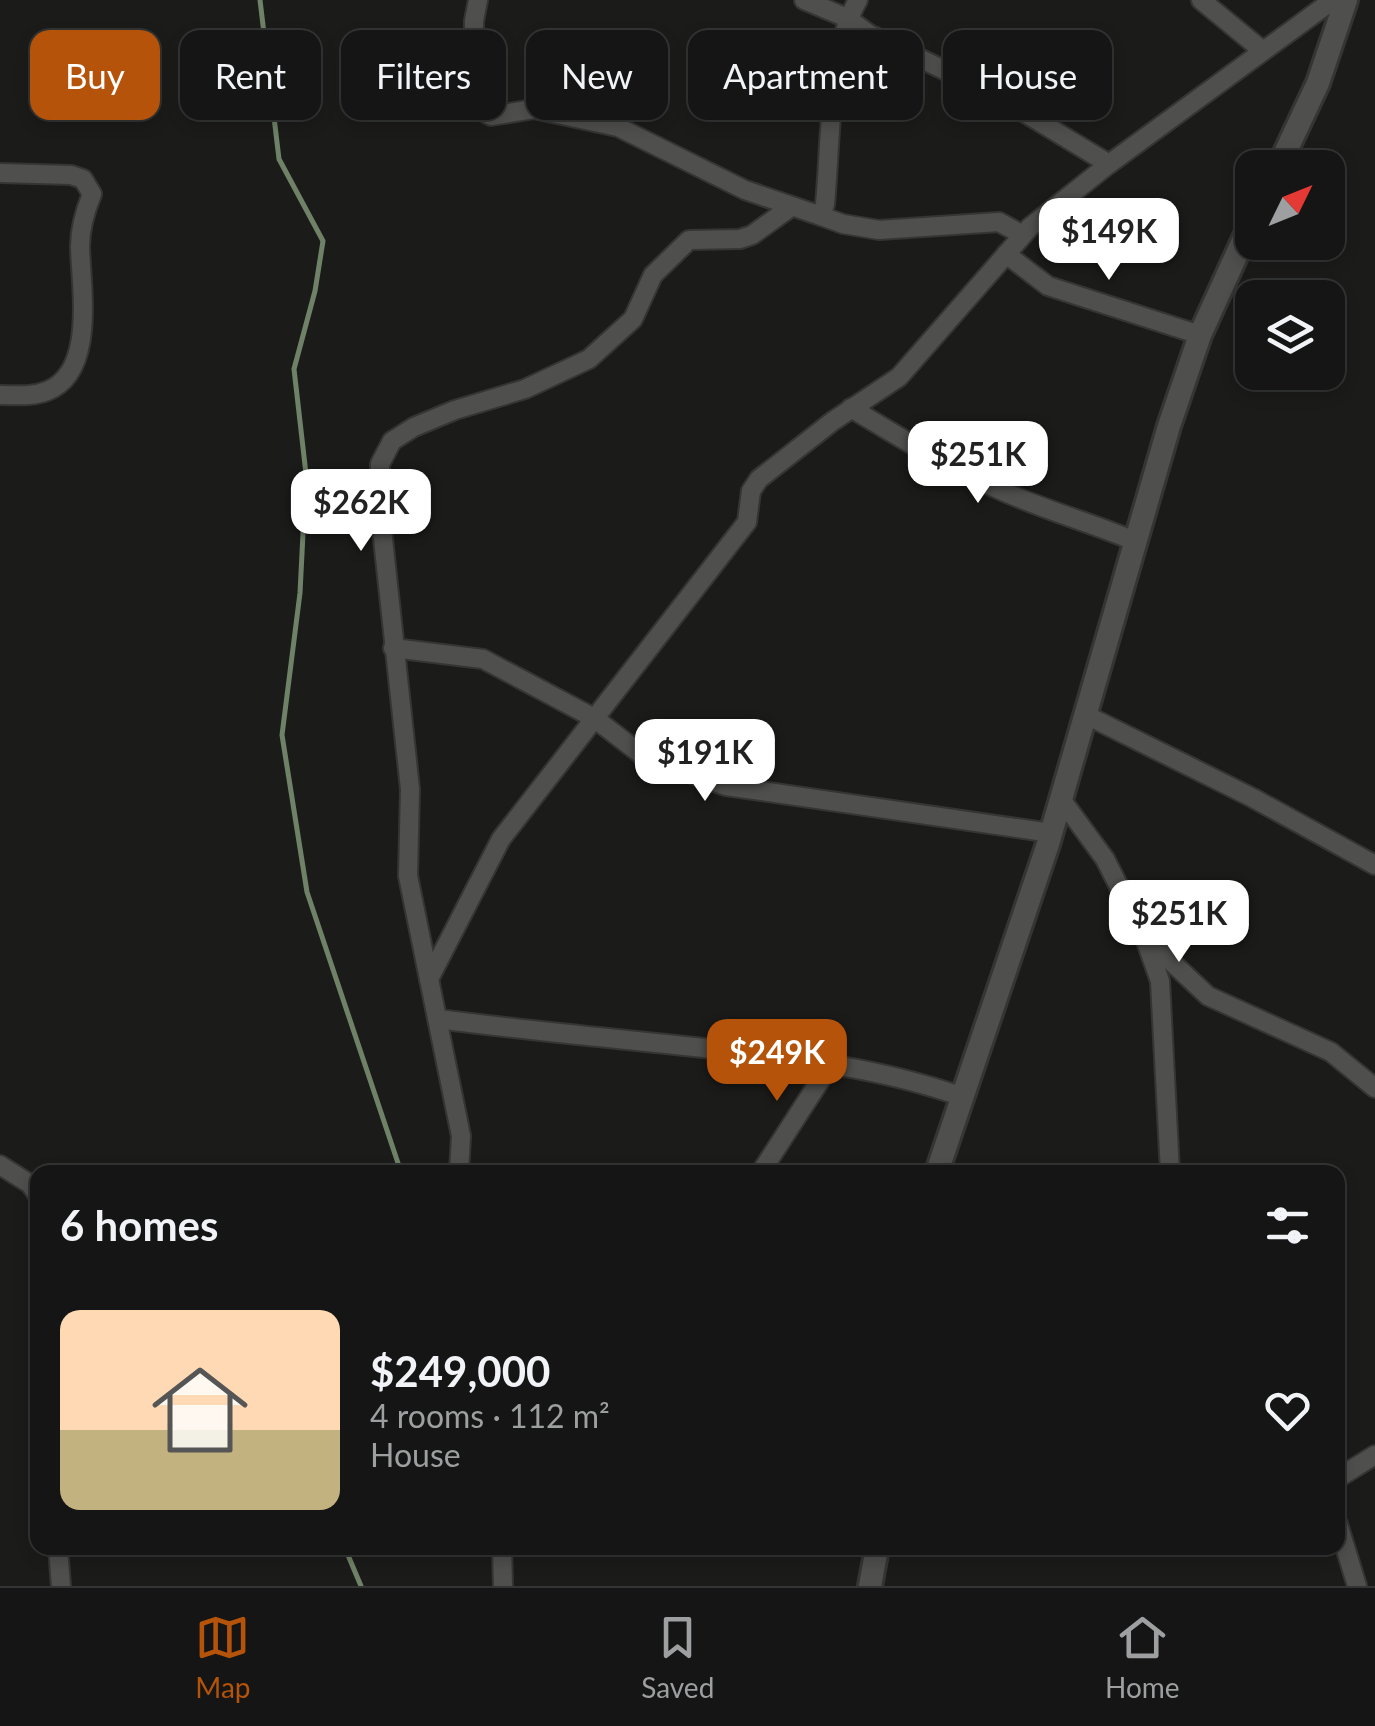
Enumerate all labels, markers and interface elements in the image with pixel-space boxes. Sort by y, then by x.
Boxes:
chip: Buy [30,30,160,120]
chip: Rent [180,30,321,120]
chip: Filters [341,30,506,120]
chip: New [526,30,668,120]
chip: Apartment [688,30,923,120]
chip: House [943,30,1112,120]
north arrow [1235,150,1345,260]
map controls [1235,150,1345,390]
pin: $149K [1039,198,1179,283]
text: $149K [1061,211,1157,250]
button: layers [1235,280,1345,390]
pin: $251K [908,421,1048,506]
text: $251K [930,434,1026,473]
pin: $262K [291,469,431,554]
text: $262K [313,482,409,521]
pin: $191K [635,719,775,804]
text: $191K [657,732,753,771]
pin: $251K [1109,880,1249,965]
text: $251K [1131,893,1227,932]
pin: $249K [707,1019,847,1104]
text: $249K [729,1032,825,1071]
icon: filters [1260,1198,1315,1253]
text: 6 homes [60,1200,218,1250]
text: $249,000 [370,1346,550,1396]
icon: home [140,1350,260,1470]
icon: heart [1260,1383,1315,1438]
text: 4 rooms · 112 m² [370,1396,610,1435]
text: House [370,1435,461,1474]
tab: Map [195,1610,251,1704]
tab: Saved [641,1610,714,1704]
tab: Home [1105,1610,1180,1704]

